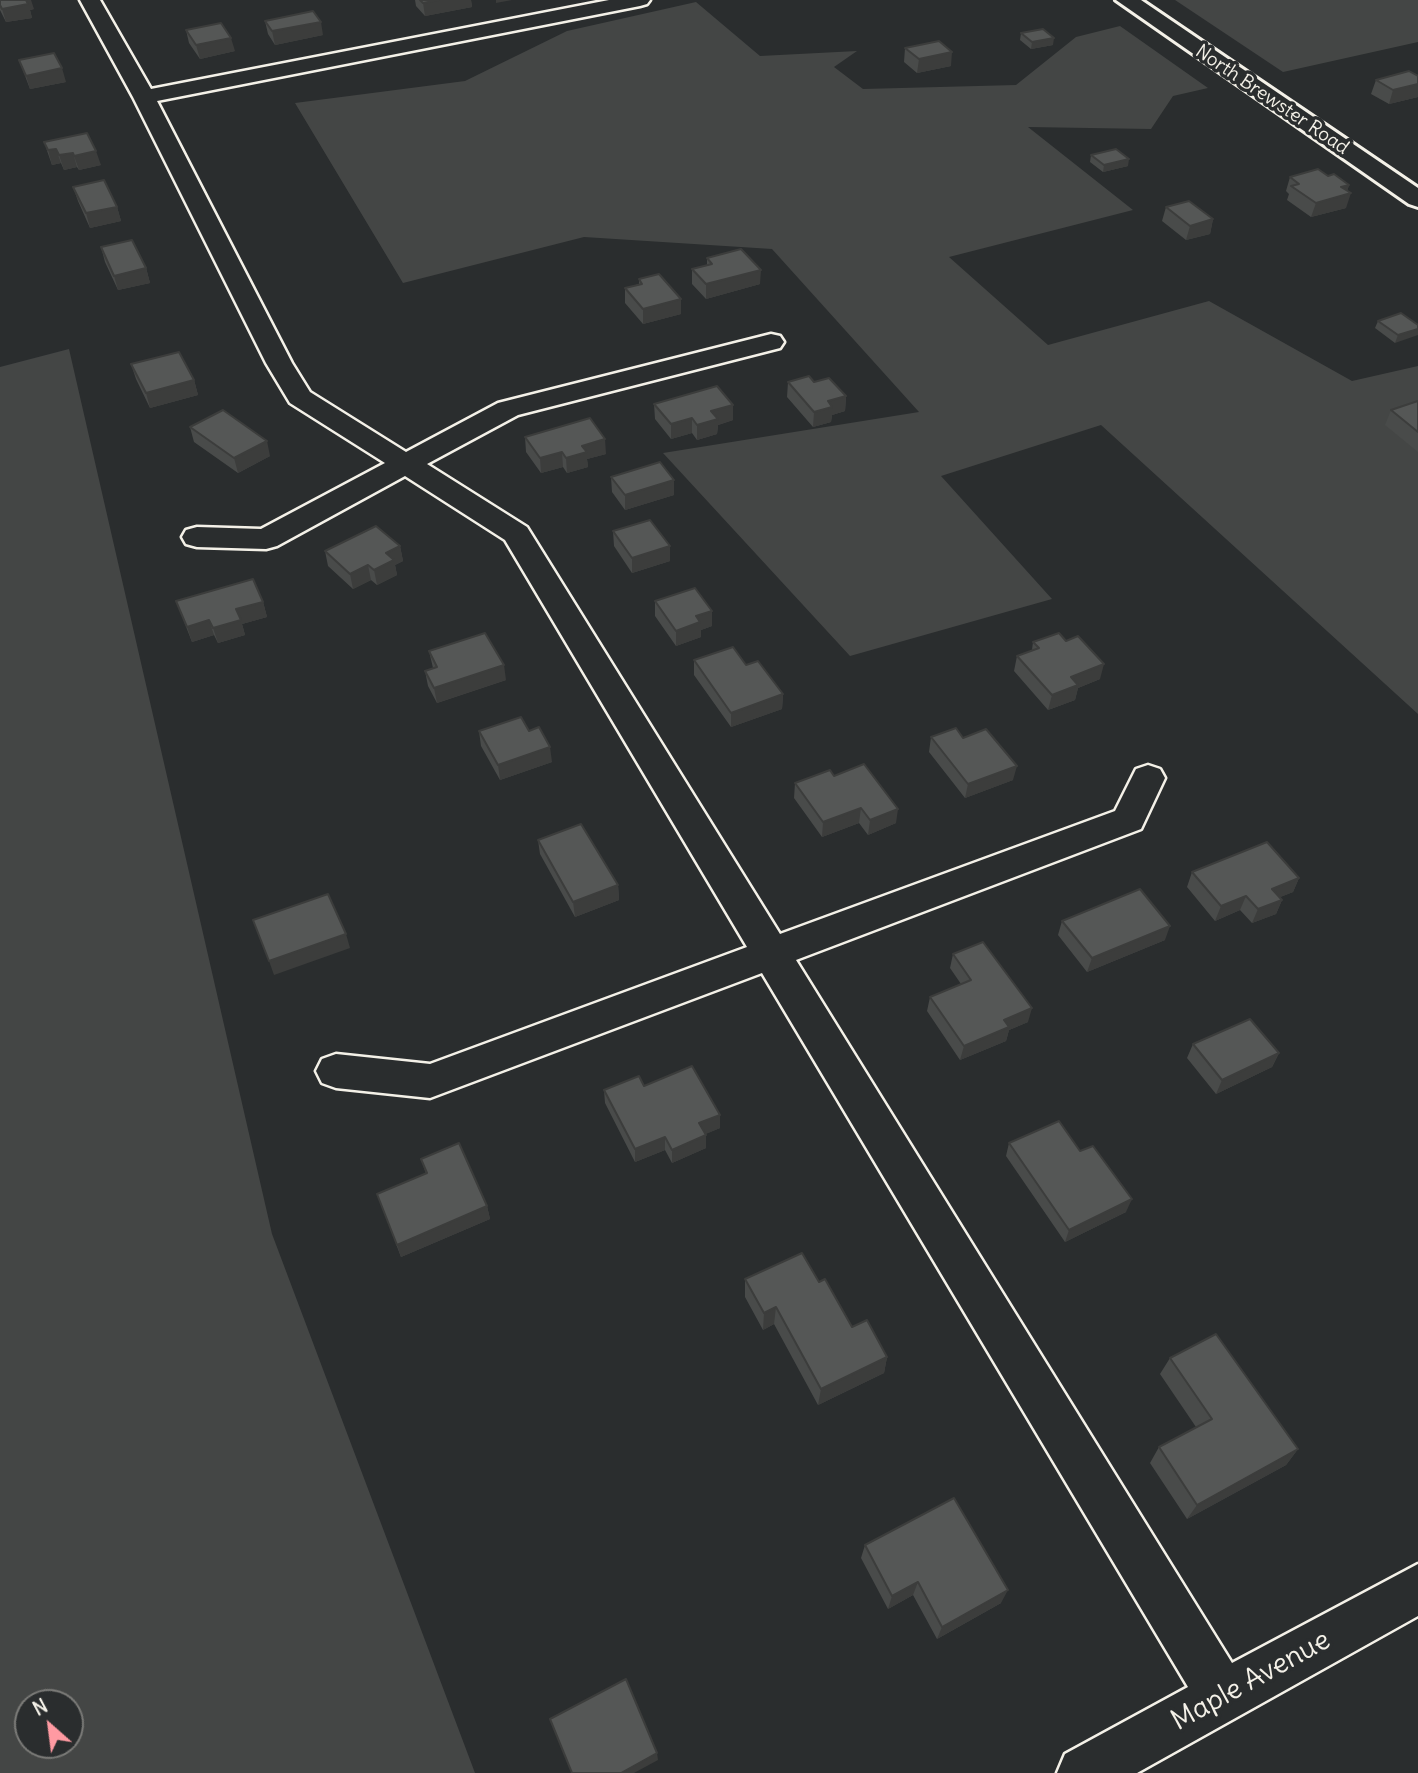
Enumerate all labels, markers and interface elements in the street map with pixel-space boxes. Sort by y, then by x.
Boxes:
street label: North Brewster Road [1191,40,1353,160]
street label: Maple Avenue [1166,1624,1336,1738]
north arrow [14,1689,84,1759]
text: N [29,1694,52,1721]

